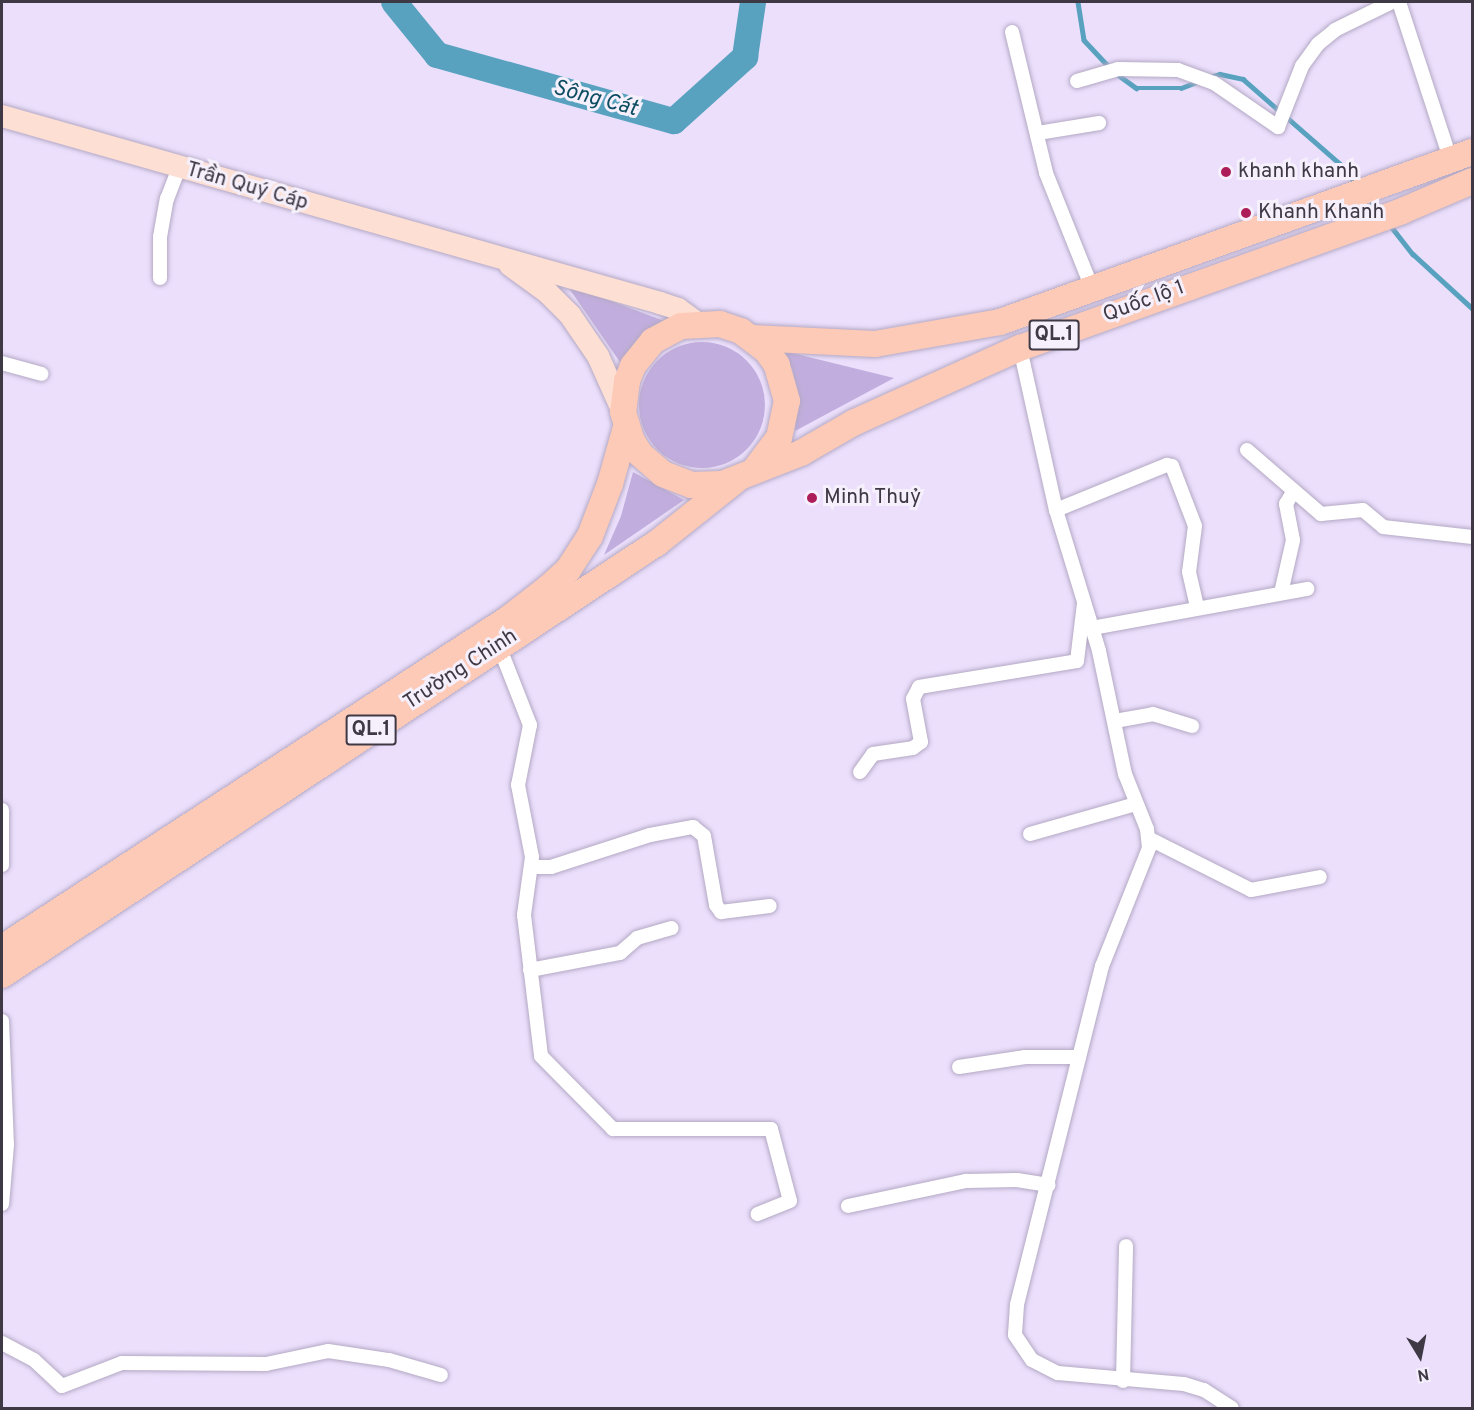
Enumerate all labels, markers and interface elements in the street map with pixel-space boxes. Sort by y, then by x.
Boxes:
water label: Sông Cát [550,75,640,123]
street label: Trần Quý Cáp [183,158,311,216]
place label: khanh khanh [1238,159,1359,185]
marker: khanh khanh [1219,165,1233,179]
place label: Khanh Khanh [1258,200,1384,226]
marker: Khanh Khanh [1239,206,1253,220]
street label: Quốc lộ 1 [1100,276,1188,328]
road number: QL.1 [1028,318,1080,352]
place label: Minh Thuỷ [824,485,922,511]
marker: Minh Thuỷ [805,491,819,505]
street label: Trường Chinh [400,624,522,716]
road number: QL.1 [346,713,397,747]
north arrow [1390,1326,1450,1386]
text: N [1416,1363,1431,1385]

